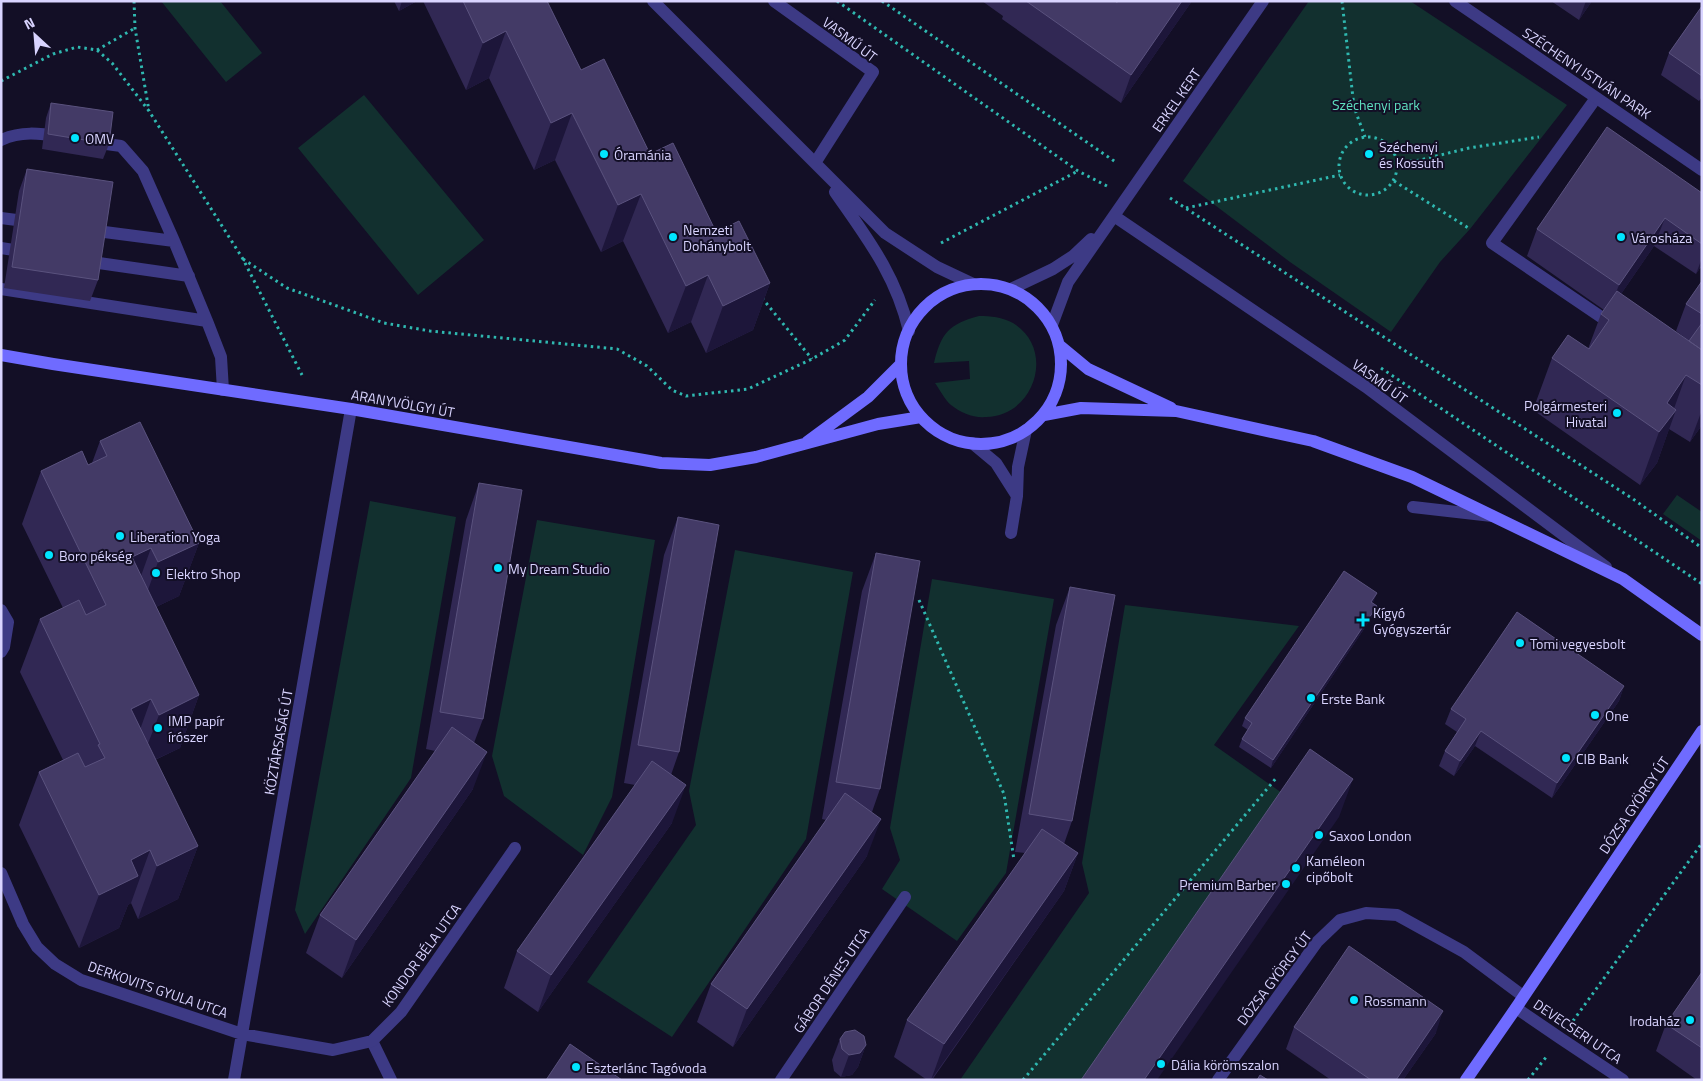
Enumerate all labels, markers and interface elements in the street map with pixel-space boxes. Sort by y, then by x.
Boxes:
north arrow [10,10,60,60]
text: N [20,11,38,34]
street label: VASMŰ ÚT [818,11,882,67]
street label: SZÉCHENYI ISTVÁN PARK [1519,22,1655,124]
street label: ERKEL KERT [1146,63,1206,136]
park label: Széchenyi park [1332,94,1420,115]
place label: OMV [85,128,114,149]
marker: OMV [69,132,81,144]
place label: Széchenyi és Kossuth [1379,136,1444,173]
place label: Óramánia [614,144,671,165]
marker: Óramánia [598,148,610,160]
marker: Széchenyi és Kossuth [1363,148,1375,160]
place label: Nemzeti Dohánybolt [683,219,751,256]
place label: Városháza [1631,227,1692,248]
marker: Nemzeti Dohánybolt [667,231,679,243]
marker: Városháza [1615,231,1627,243]
street label: VASMŰ ÚT [1348,354,1413,409]
street label: ARANYVÖLGYI ÚT [350,384,457,423]
place label: Polgármesteri Hivatal [1524,395,1607,432]
marker: Polgármesteri Hivatal [1611,407,1623,419]
place label: Liberation Yoga [130,526,220,547]
marker: Liberation Yoga [114,530,126,542]
place label: Boro pékség [59,545,132,566]
marker: Boro pékség [43,549,55,561]
place label: My Dream Studio [508,558,610,579]
marker: My Dream Studio [492,562,504,574]
place label: Elektro Shop [166,563,241,584]
marker: Elektro Shop [150,567,162,579]
place label: Kígyó Gyógyszertár [1373,602,1451,639]
marker: Kígyó Gyógyszertár [1357,614,1369,626]
place label: Tomi vegyesbolt [1530,633,1625,654]
marker: Tomi vegyesbolt [1514,637,1526,649]
street label: KÖZTÁRSASÁG ÚT [258,687,298,797]
place label: Erste Bank [1321,688,1385,709]
marker: Erste Bank [1305,692,1317,704]
place label: One [1605,705,1629,726]
marker: One [1589,709,1601,721]
place label: IMP papír írószer [168,710,224,747]
marker: IMP papír írószer [152,722,164,734]
place label: CIB Bank [1576,748,1629,769]
marker: CIB Bank [1560,752,1572,764]
street label: DÓZSA GYÖRGY ÚT [1594,752,1675,858]
place label: Saxoo London [1329,825,1412,846]
marker: Saxoo London [1313,829,1325,841]
place label: Kaméleon cipőbolt [1306,850,1365,887]
marker: Kaméleon cipőbolt [1290,862,1302,874]
place label: Premium Barber [1179,874,1276,895]
marker: Premium Barber [1280,878,1292,890]
street label: KONDOR BÉLA UTCA [376,899,466,1011]
street label: GÁBOR DÉNES UTCA [788,922,875,1037]
street label: DÓZSA GYÖRGY ÚT [1232,926,1317,1030]
street label: DERKOVITS GYULA UTCA [85,955,232,1023]
place label: Rossmann [1364,990,1427,1011]
marker: Rossmann [1348,994,1360,1006]
street label: DEVECSERI UTCA [1530,994,1627,1069]
place label: Irodaház [1629,1010,1680,1031]
marker: Irodaház [1684,1014,1696,1026]
place label: Dália körömszalon [1171,1054,1279,1075]
place label: Eszterlánc Tagóvoda [586,1057,706,1078]
marker: Dália körömszalon [1155,1058,1167,1070]
marker: Eszterlánc Tagóvoda [570,1061,582,1073]

